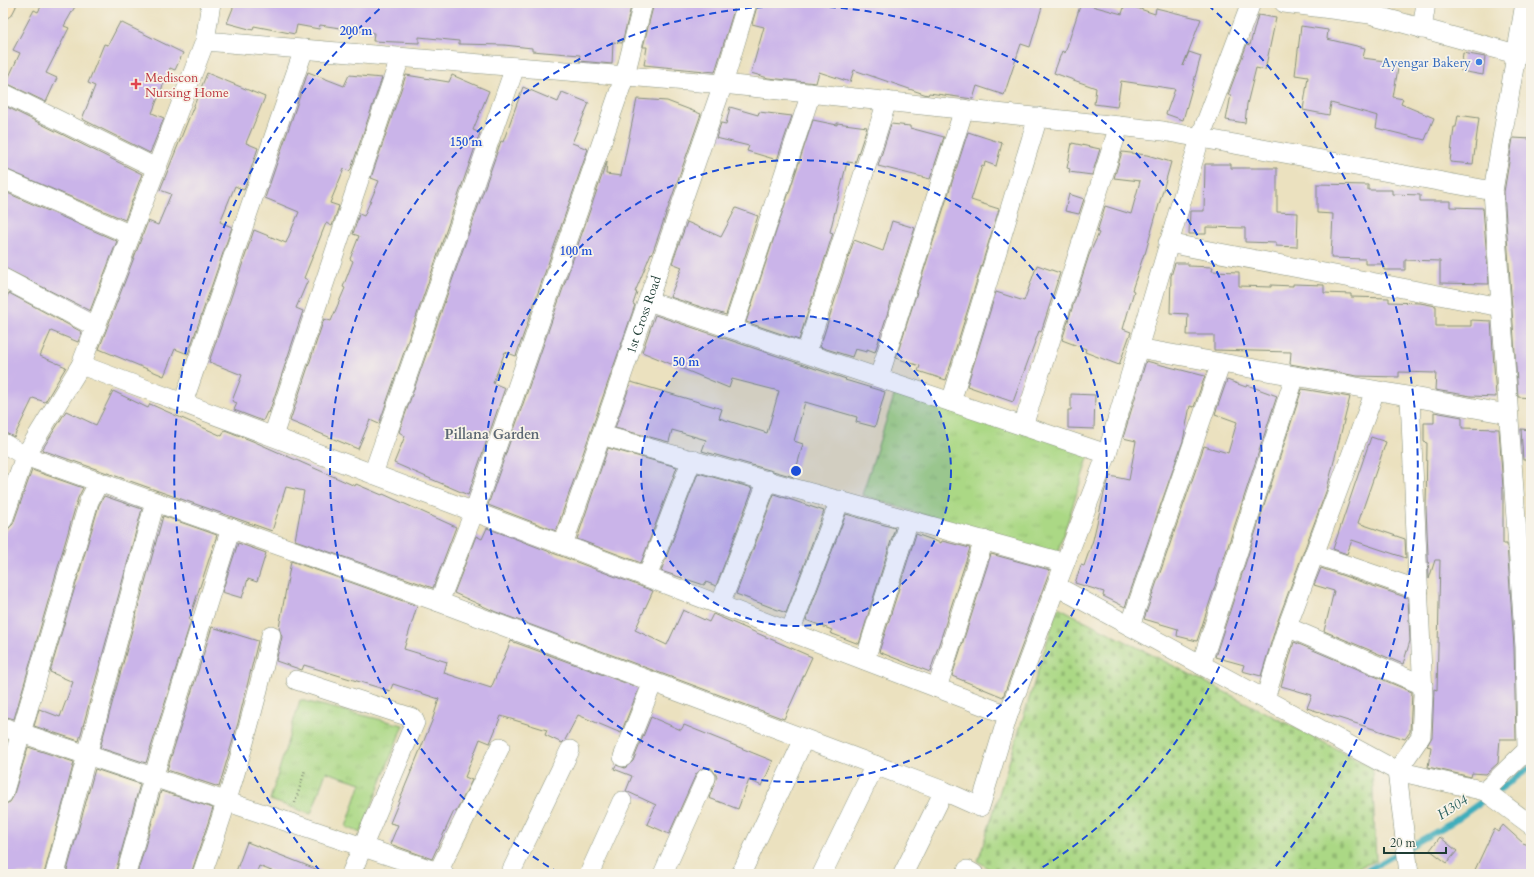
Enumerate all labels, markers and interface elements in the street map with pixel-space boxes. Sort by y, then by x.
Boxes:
text: 200 m [340,23,373,39]
place label: Ayengar Bakery [1382,54,1471,72]
marker: Ayengar Bakery [1474,57,1484,67]
place label: Mediscon Nursing Home [145,69,229,102]
marker: Mediscon Nursing Home [130,78,142,90]
text: 150 m [450,134,483,150]
text: 100 m [560,243,593,259]
street label: 1st Cross Road [622,273,666,356]
text: 50 m [673,354,700,370]
district label: Pillana Garden [445,425,539,444]
centre of rings [789,464,803,478]
water label: H304 [1433,790,1472,824]
scale bar [1384,829,1446,855]
text: 20 m [1390,835,1417,851]

